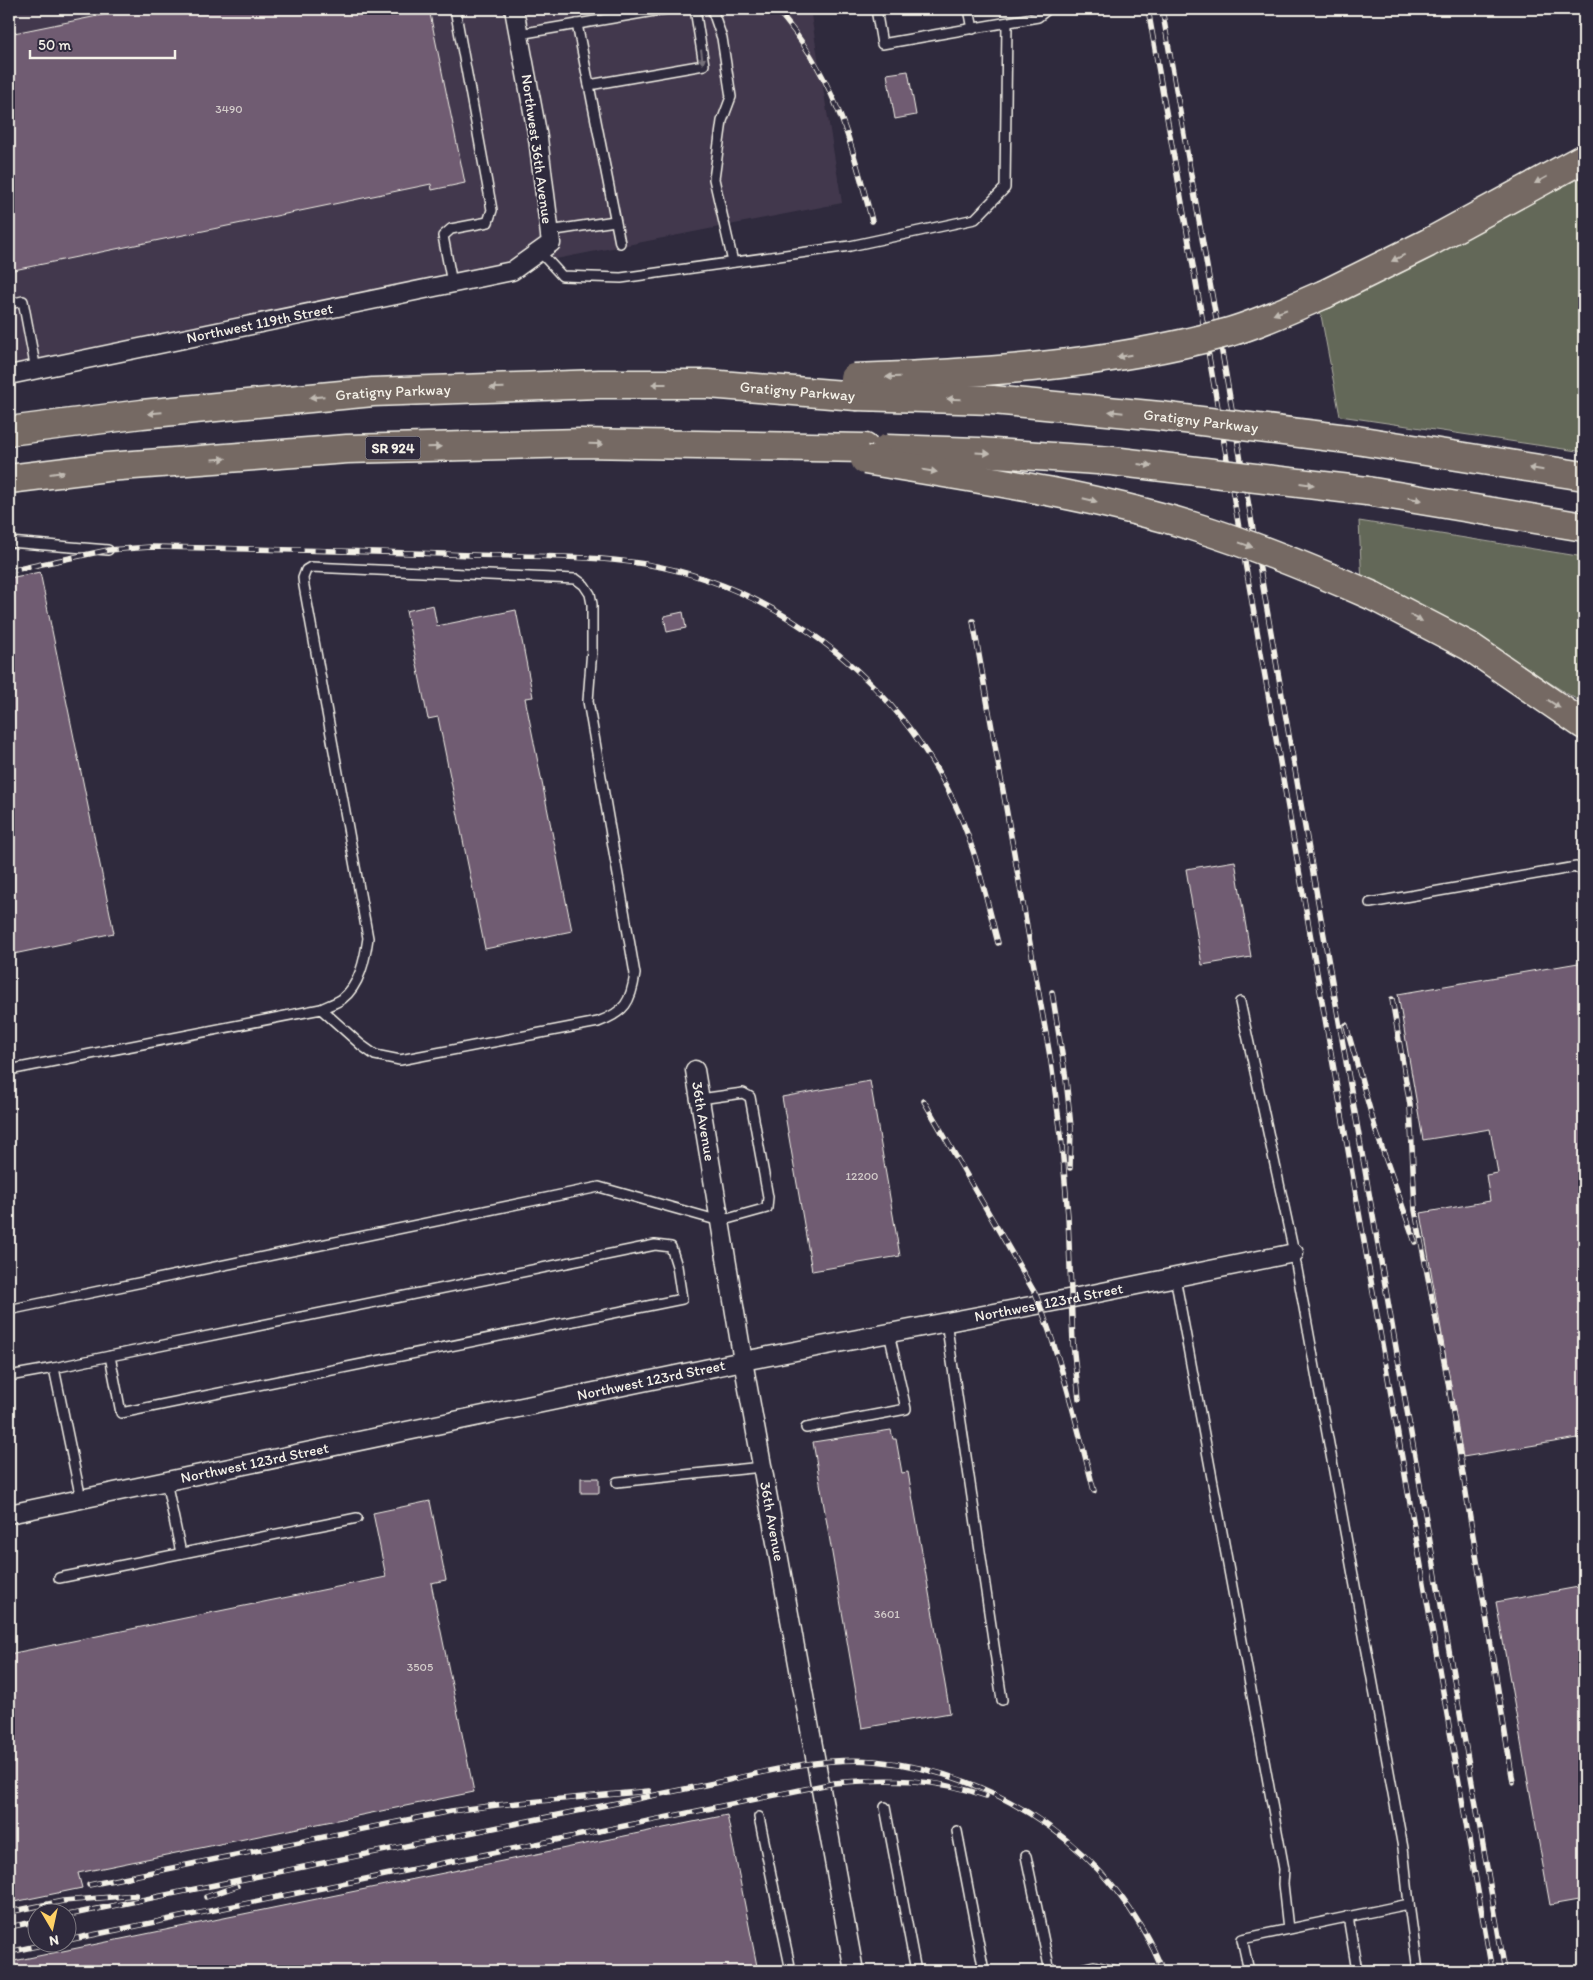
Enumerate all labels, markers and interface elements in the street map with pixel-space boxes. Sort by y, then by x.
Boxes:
scale bar [30,28,175,60]
text: 50 m [38,36,71,54]
one-way arrow [698,49,706,65]
street label: Northwest 36th Avenue [518,73,556,225]
house number: 3490 [215,102,243,116]
one-way arrow [1534,176,1548,185]
one-way arrow [1391,254,1405,262]
street label: Northwest 119th Street [185,299,335,347]
one-way arrow [1272,308,1287,316]
one-way arrow [1116,352,1132,360]
one-way arrow [884,373,900,381]
street label: Gratigny Parkway [739,378,856,405]
street label: Gratigny Parkway [334,380,451,405]
one-way arrow [651,380,667,388]
one-way arrow [489,384,505,392]
one-way arrow [309,394,325,402]
one-way arrow [946,394,962,402]
street label: Gratigny Parkway [1143,405,1259,437]
one-way arrow [1108,408,1124,416]
one-way arrow [147,409,163,417]
road number: SR 924 [366,436,420,459]
one-way arrow [588,440,604,448]
one-way arrow [426,443,442,451]
one-way arrow [976,449,992,457]
one-way arrow [211,454,227,462]
one-way arrow [1138,461,1154,469]
one-way arrow [1528,464,1544,472]
one-way arrow [923,467,939,475]
one-way arrow [49,469,65,477]
one-way arrow [1299,480,1315,488]
one-way arrow [1407,495,1423,503]
one-way arrow [1083,496,1098,504]
one-way arrow [1239,541,1254,549]
one-way arrow [1409,614,1424,622]
one-way arrow [1547,699,1561,709]
street label: 36th Avenue [688,1080,719,1162]
house number: 12200 [846,1169,878,1183]
street label: Northwest 123rd Street [973,1279,1125,1326]
street label: Northwest 123rd Street [576,1356,727,1404]
street label: Northwest 123rd Street [179,1438,331,1487]
street label: 36th Avenue [756,1480,788,1563]
house number: 3601 [874,1607,900,1621]
house number: 3505 [407,1660,433,1674]
north arrow [28,1902,78,1952]
text: N [48,1931,60,1949]

